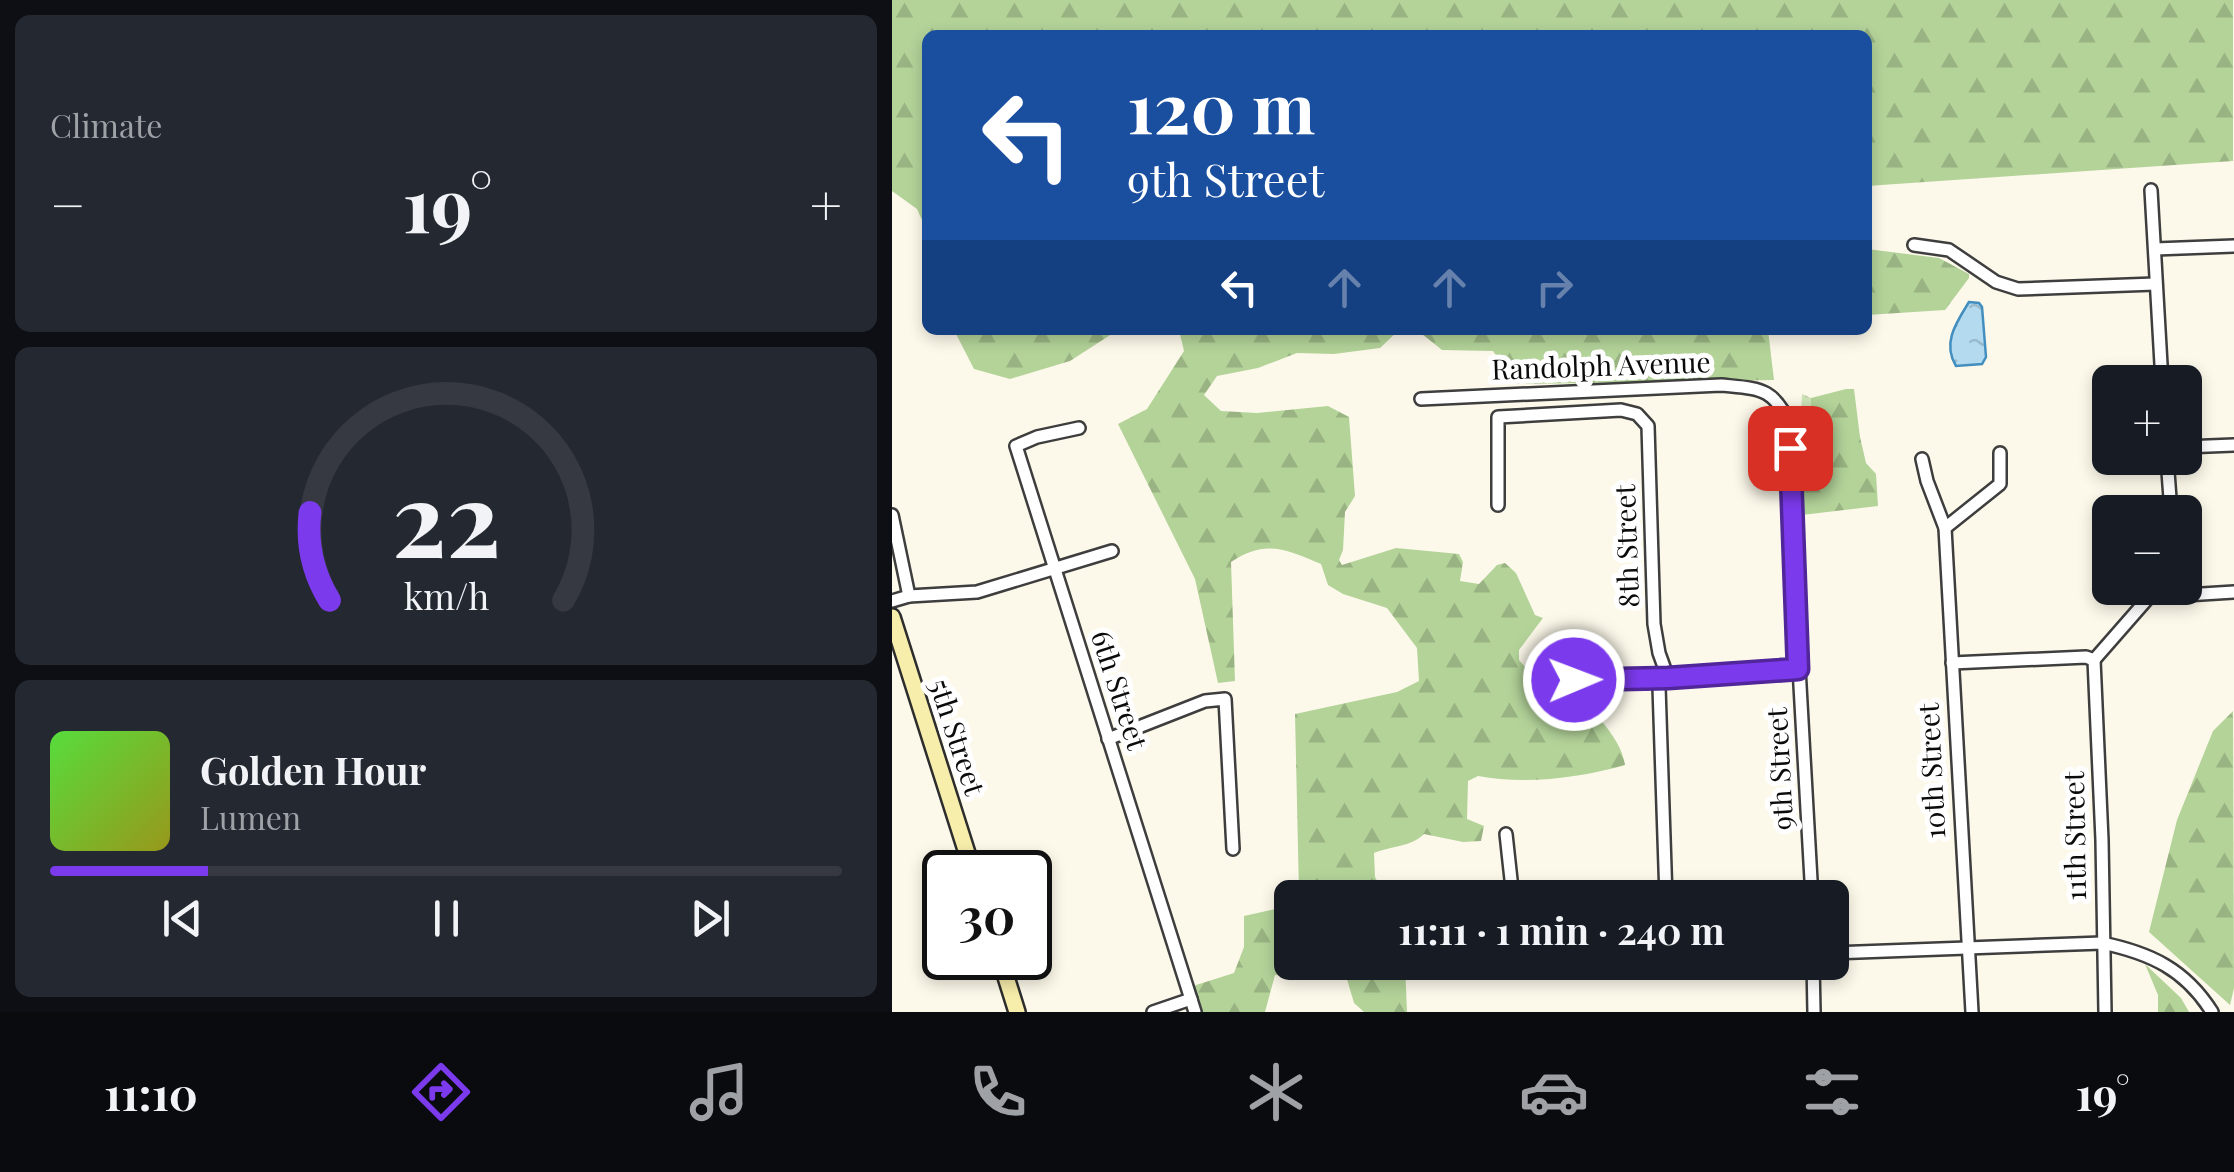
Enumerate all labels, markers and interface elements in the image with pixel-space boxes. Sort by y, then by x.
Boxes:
text: 120 m [1127,58,1315,152]
icon: left [962,70,1092,200]
text: Climate [50,103,162,146]
text: 9th Street [1127,148,1324,208]
text: 19° [402,152,493,252]
text: − [50,166,86,240]
text: + [810,166,842,240]
icon: left [1212,260,1267,315]
icon: ahead [1317,260,1372,315]
icon: ahead [1422,260,1477,315]
icon: right [1527,260,1582,315]
street label: Randolph Avenue [1491,342,1711,387]
map controls [2092,365,2202,605]
button: + [2092,365,2202,475]
pin [1748,406,1833,491]
icon: arrive [1763,421,1818,476]
text: 22 [392,445,500,584]
street label: 8th Street [1605,483,1646,608]
button: − [2092,495,2202,605]
text: km/h [403,571,489,619]
street label: 6th Street [1084,625,1157,755]
position arrow [1522,628,1626,732]
street label: 5th Street [922,674,995,800]
street label: 10th Street [1908,701,1953,840]
street label: 9th Street [1757,706,1800,831]
text: Golden Hour [200,744,426,795]
street label: 11th Street [2054,770,2093,901]
text: Lumen [200,795,301,838]
speed limit sign: 30 [922,850,1052,980]
icon: previous [155,891,210,946]
icon: pause [419,891,474,946]
icon: next [683,891,738,946]
text: 11:11 · 1 min · 240 m [1398,904,1725,955]
icon: directions [406,1057,476,1127]
icon: music [684,1057,754,1127]
icon: phone [963,1057,1033,1127]
icon: climate [1241,1057,1311,1127]
icon: car [1519,1057,1589,1127]
icon: filters [1797,1057,1867,1127]
text: 11:10 [104,1062,198,1122]
text: 19° [2076,1062,2130,1122]

